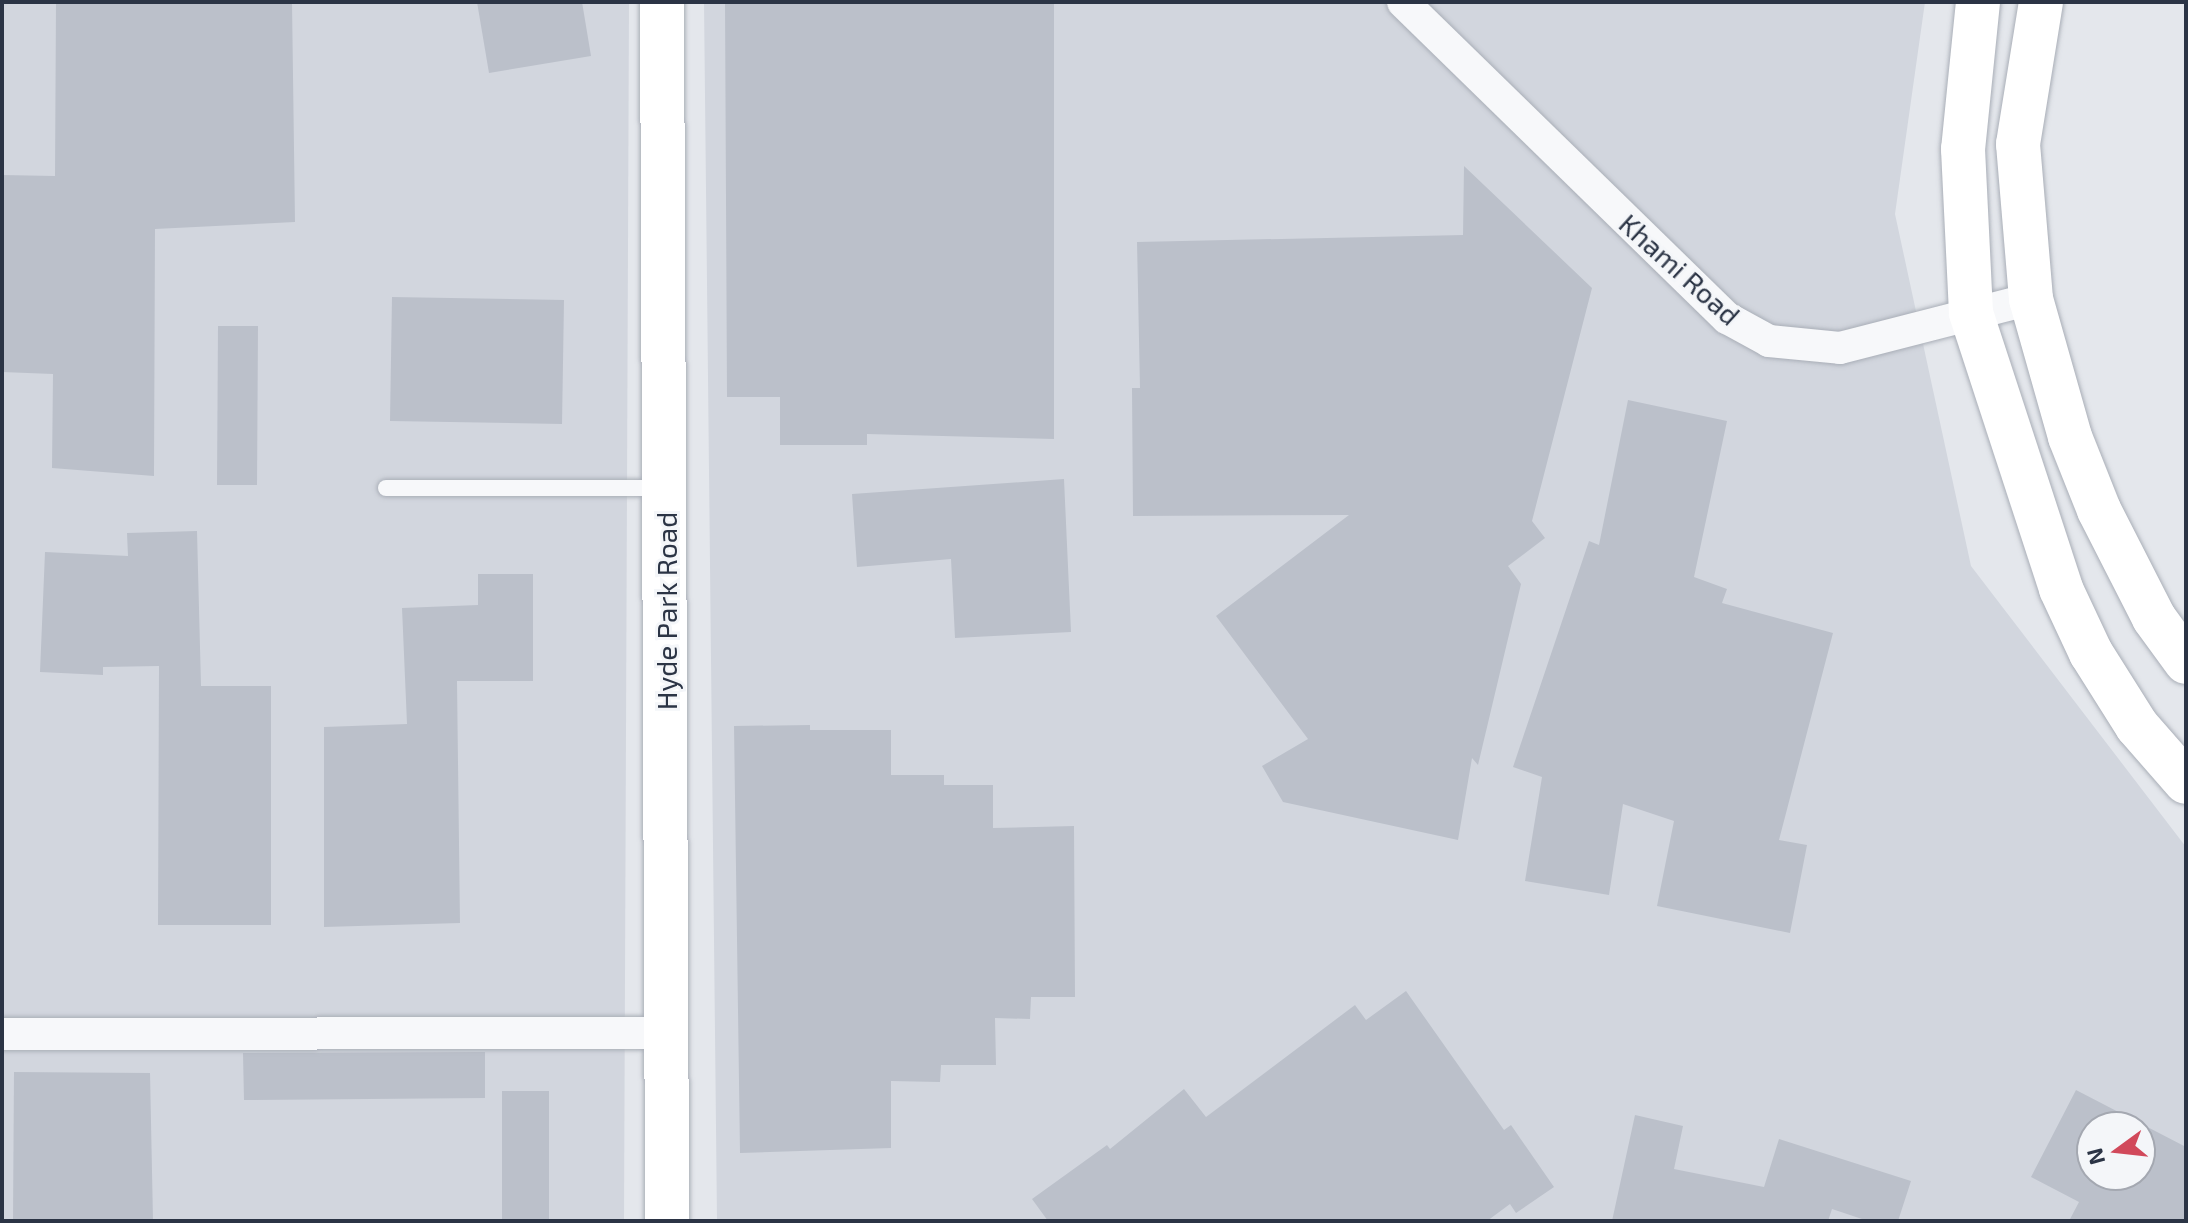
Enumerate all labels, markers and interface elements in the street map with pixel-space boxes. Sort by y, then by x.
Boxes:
street label: Khami Road [1613,206,1747,332]
street label: Hyde Park Road [649,512,683,710]
north arrow [2076,1111,2156,1191]
text: N [2080,1146,2109,1168]

